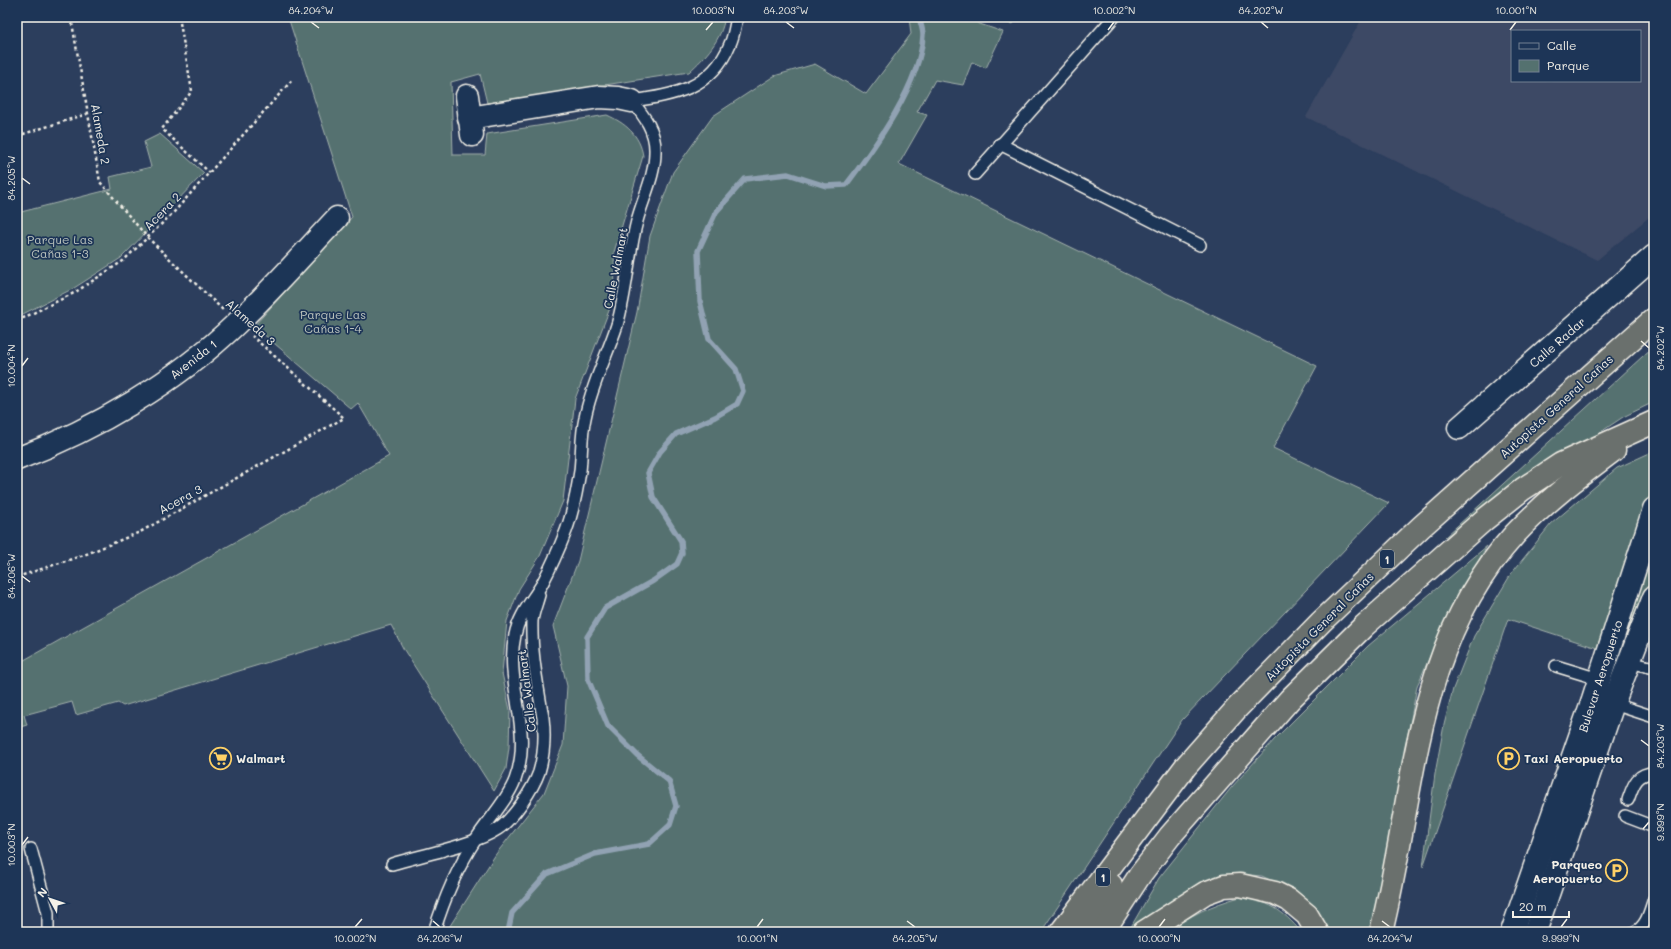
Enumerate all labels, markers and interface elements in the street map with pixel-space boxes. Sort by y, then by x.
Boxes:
text: 84.204°W [288,3,334,17]
text: 10.003°N [691,3,735,17]
text: 84.203°W [763,3,809,17]
text: 10.002°N [1093,3,1135,17]
text: 84.202°W [1239,3,1284,17]
text: 10.001°N [1495,3,1537,17]
legend [1511,30,1641,82]
text: Calle [1547,37,1577,53]
text: Parque [1547,57,1590,73]
street label: Alameda 2 [88,102,114,166]
text: 84.205°W [4,155,18,201]
street label: Acera 2 [140,189,184,233]
street label: Calle Walmart [599,226,631,310]
park label: Parque Las Cañas 1-3 [27,231,93,261]
street label: Alameda 3 [223,295,279,349]
park label: Parque Las Cañas 1-4 [300,306,366,336]
street label: Calle Radar [1525,313,1589,371]
text: 84.202°W [1653,325,1667,370]
street label: Avenida 1 [166,336,220,382]
text: 10.004°N [4,344,18,388]
street label: Autopista General Cañas [1496,351,1616,461]
street label: Acera 3 [155,481,205,517]
road number: 1 [1380,550,1394,568]
text: 84.206°W [4,553,18,599]
street label: Autopista General Cañas [1261,568,1377,684]
street label: Bulevar Aeropuerto [1574,618,1626,734]
street label: Calle Walmart [513,649,539,733]
text: 84.203°W [1653,723,1667,769]
supermarket icon: Walmart [207,745,233,771]
parking icon: Taxi Aeropuerto [1495,745,1521,771]
place label: Walmart [236,750,285,766]
place label: Taxi Aeropuerto [1524,750,1623,766]
text: 9.999°N [1653,803,1667,841]
text: 10.003°N [4,823,18,867]
place label: Parqueo Aeropuerto [1532,856,1602,886]
parking icon: Parqueo Aeropuerto [1604,858,1630,884]
road number: 1 [1096,868,1110,886]
north arrow [30,879,70,919]
text: N [34,884,50,900]
scale bar [1513,893,1569,919]
text: 20 m [1519,898,1547,914]
text: 10.002°N [334,931,376,945]
text: 84.206°W [417,931,463,945]
text: 10.001°N [736,931,778,945]
text: 84.205°W [892,931,938,945]
text: 10.000°N [1137,931,1181,945]
text: 84.204°W [1367,931,1413,945]
text: 9.999°N [1542,931,1580,945]

